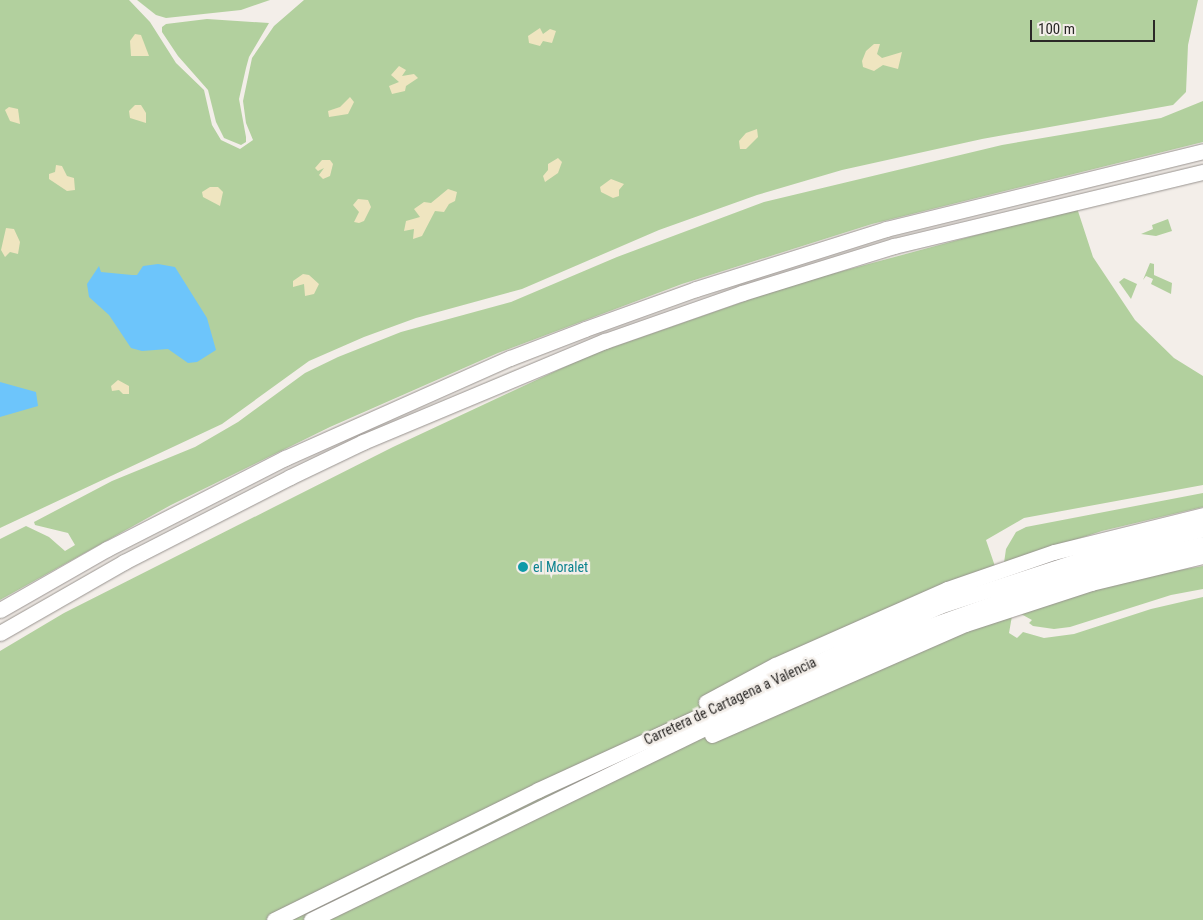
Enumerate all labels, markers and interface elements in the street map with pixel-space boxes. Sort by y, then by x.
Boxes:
scale bar [1033,10,1158,42]
text: 100 m [1038,20,1075,38]
place label: el Moralet [533,559,588,575]
marker: el Moralet [517,561,529,573]
street label: Carretera de Cartagena a Valencia [641,654,819,748]

